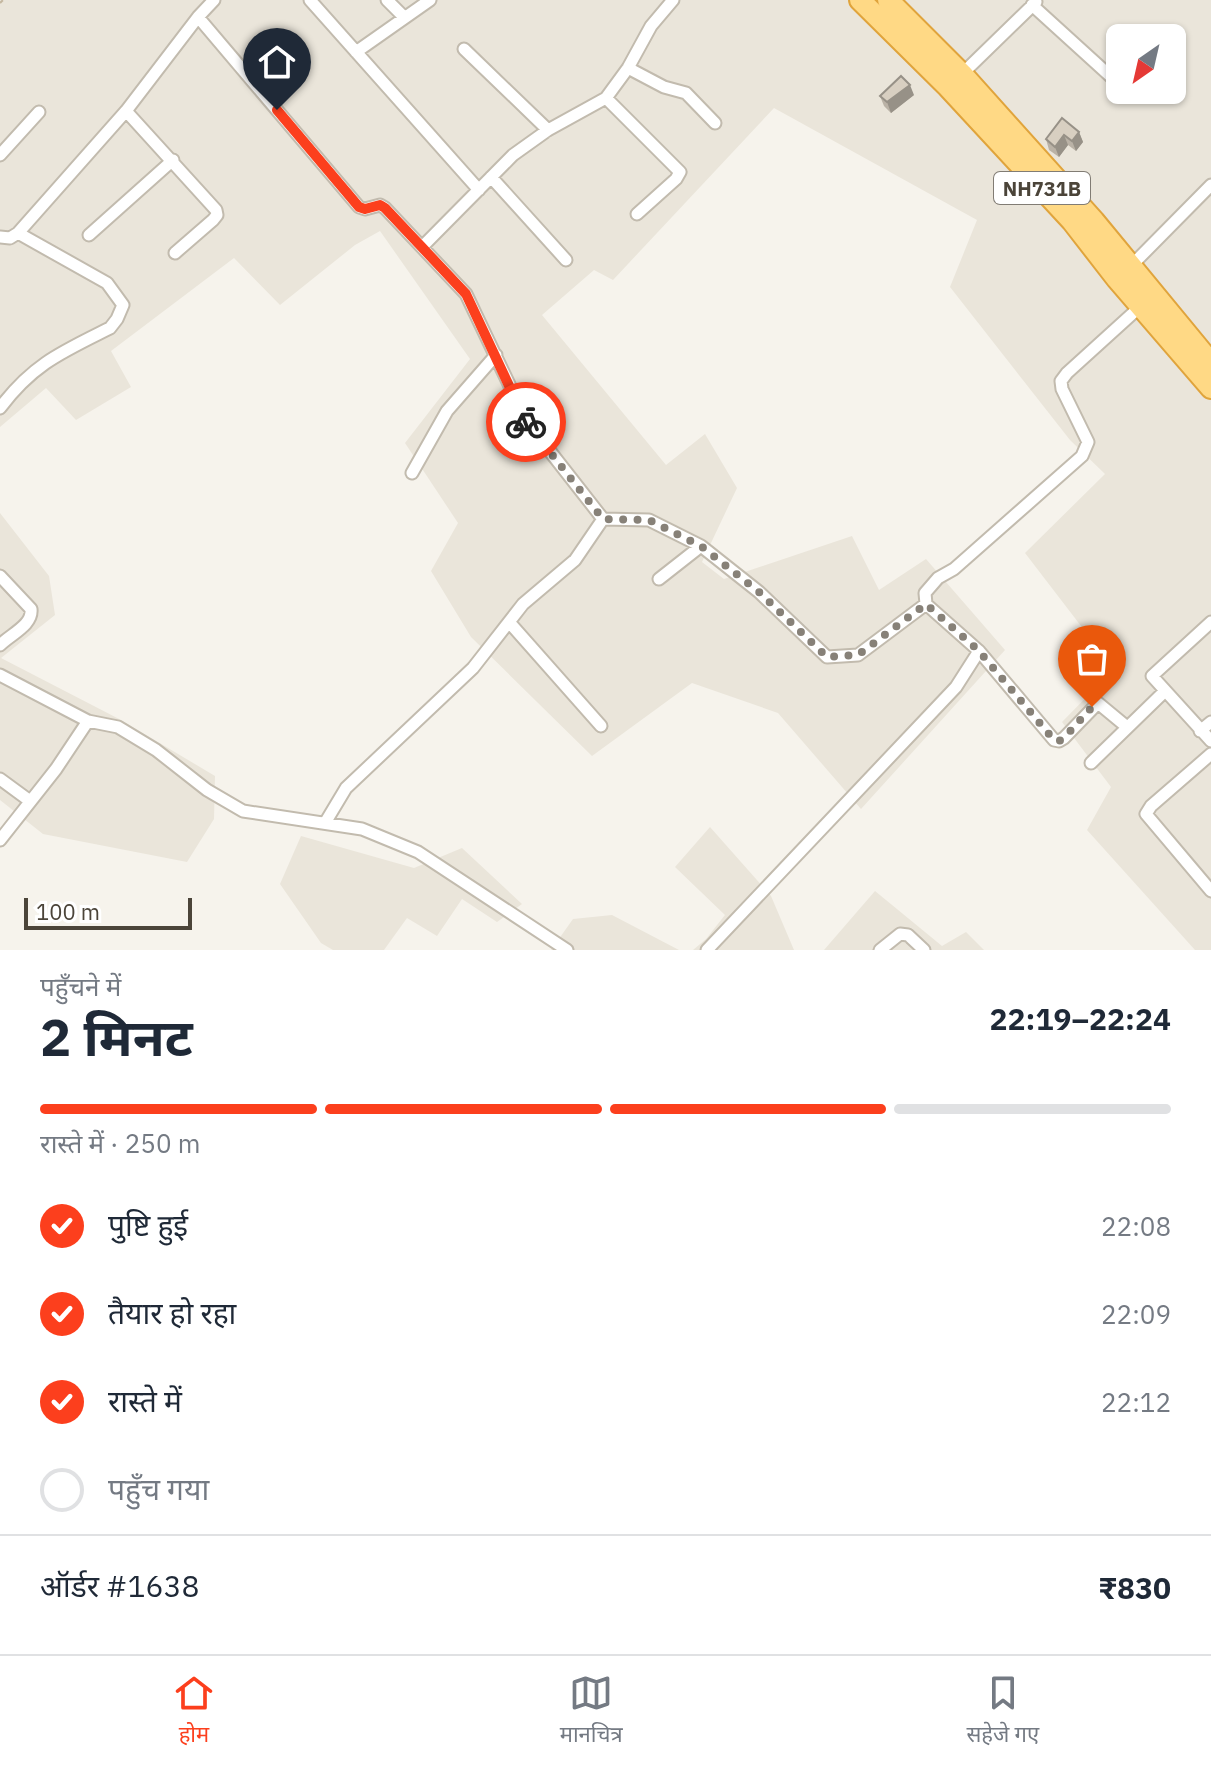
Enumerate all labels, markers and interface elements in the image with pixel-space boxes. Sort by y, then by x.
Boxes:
north arrow [1106,24,1186,104]
map controls [1106,24,1186,104]
pin [243,28,311,110]
icon: home [255,40,299,84]
road number: NH731B [994,172,1090,204]
courier [486,382,566,462]
icon: bike [504,400,548,444]
pin [1058,625,1126,707]
icon: bag [1070,637,1114,681]
scale bar [24,894,192,930]
text: 100 m [36,897,100,926]
text: पहुँचने में [40,969,121,1003]
text: 22:19–22:24 [990,999,1171,1038]
text: 2 मिनट [40,1003,193,1070]
text: रास्ते में · 250 m [40,1126,200,1160]
icon: check [40,1204,84,1248]
text: पुष्टि हुई [108,1205,188,1244]
text: 22:08 [1101,1209,1171,1243]
icon: check [40,1292,84,1336]
text: तैयार हो रहा [108,1293,236,1332]
text: 22:09 [1101,1297,1171,1331]
icon: check [40,1380,84,1424]
text: रास्ते में [108,1381,182,1420]
text: 22:12 [1101,1385,1171,1419]
text: पहुँच गया [108,1469,209,1508]
text: ऑर्डर #1638 [40,1566,199,1605]
text: ₹830 [1098,1568,1171,1607]
tab: होम [172,1671,216,1751]
tab: मानचित्र [560,1671,623,1751]
tab: सहेजे गए [966,1671,1039,1751]

